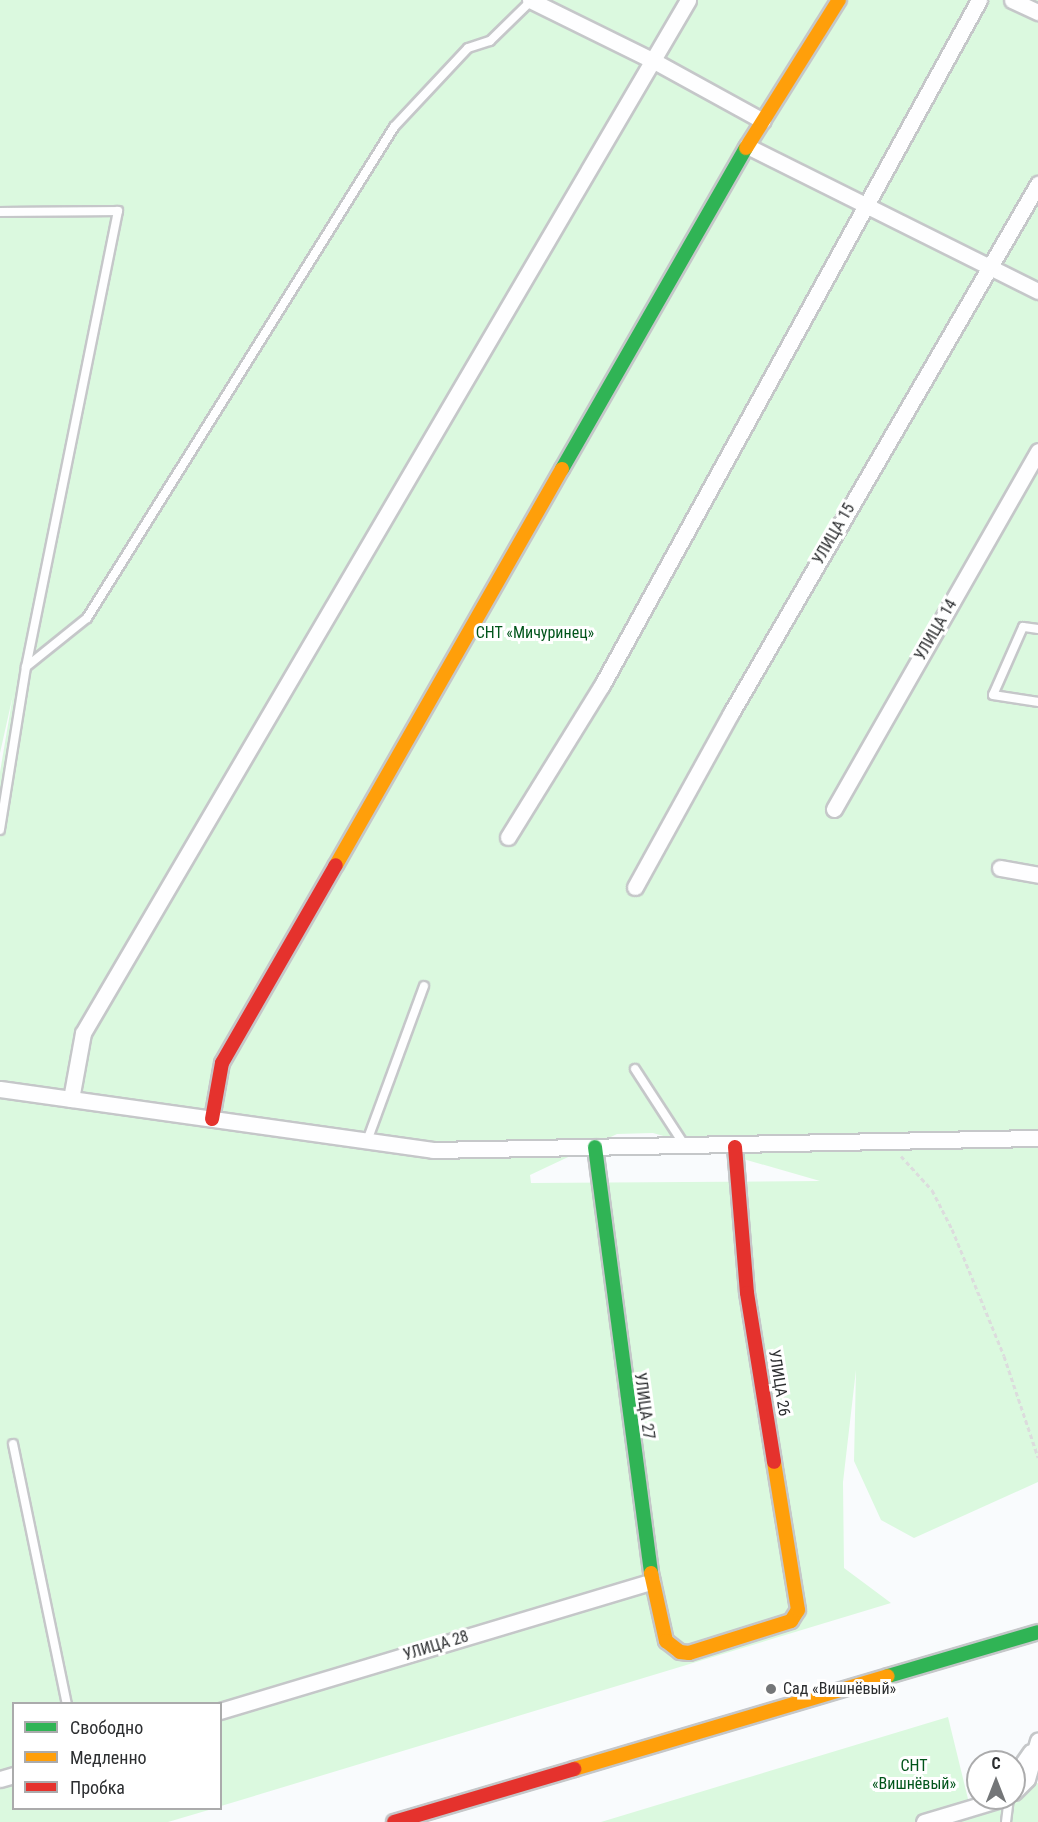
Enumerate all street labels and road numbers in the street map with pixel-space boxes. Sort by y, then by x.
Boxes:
street label: УЛИЦА 15 [809,500,859,568]
street label: УЛИЦА 14 [911,596,961,664]
street label: УЛИЦА 26 [764,1348,794,1418]
street label: УЛИЦА 27 [630,1371,658,1441]
street label: УЛИЦА 28 [401,1627,471,1665]

